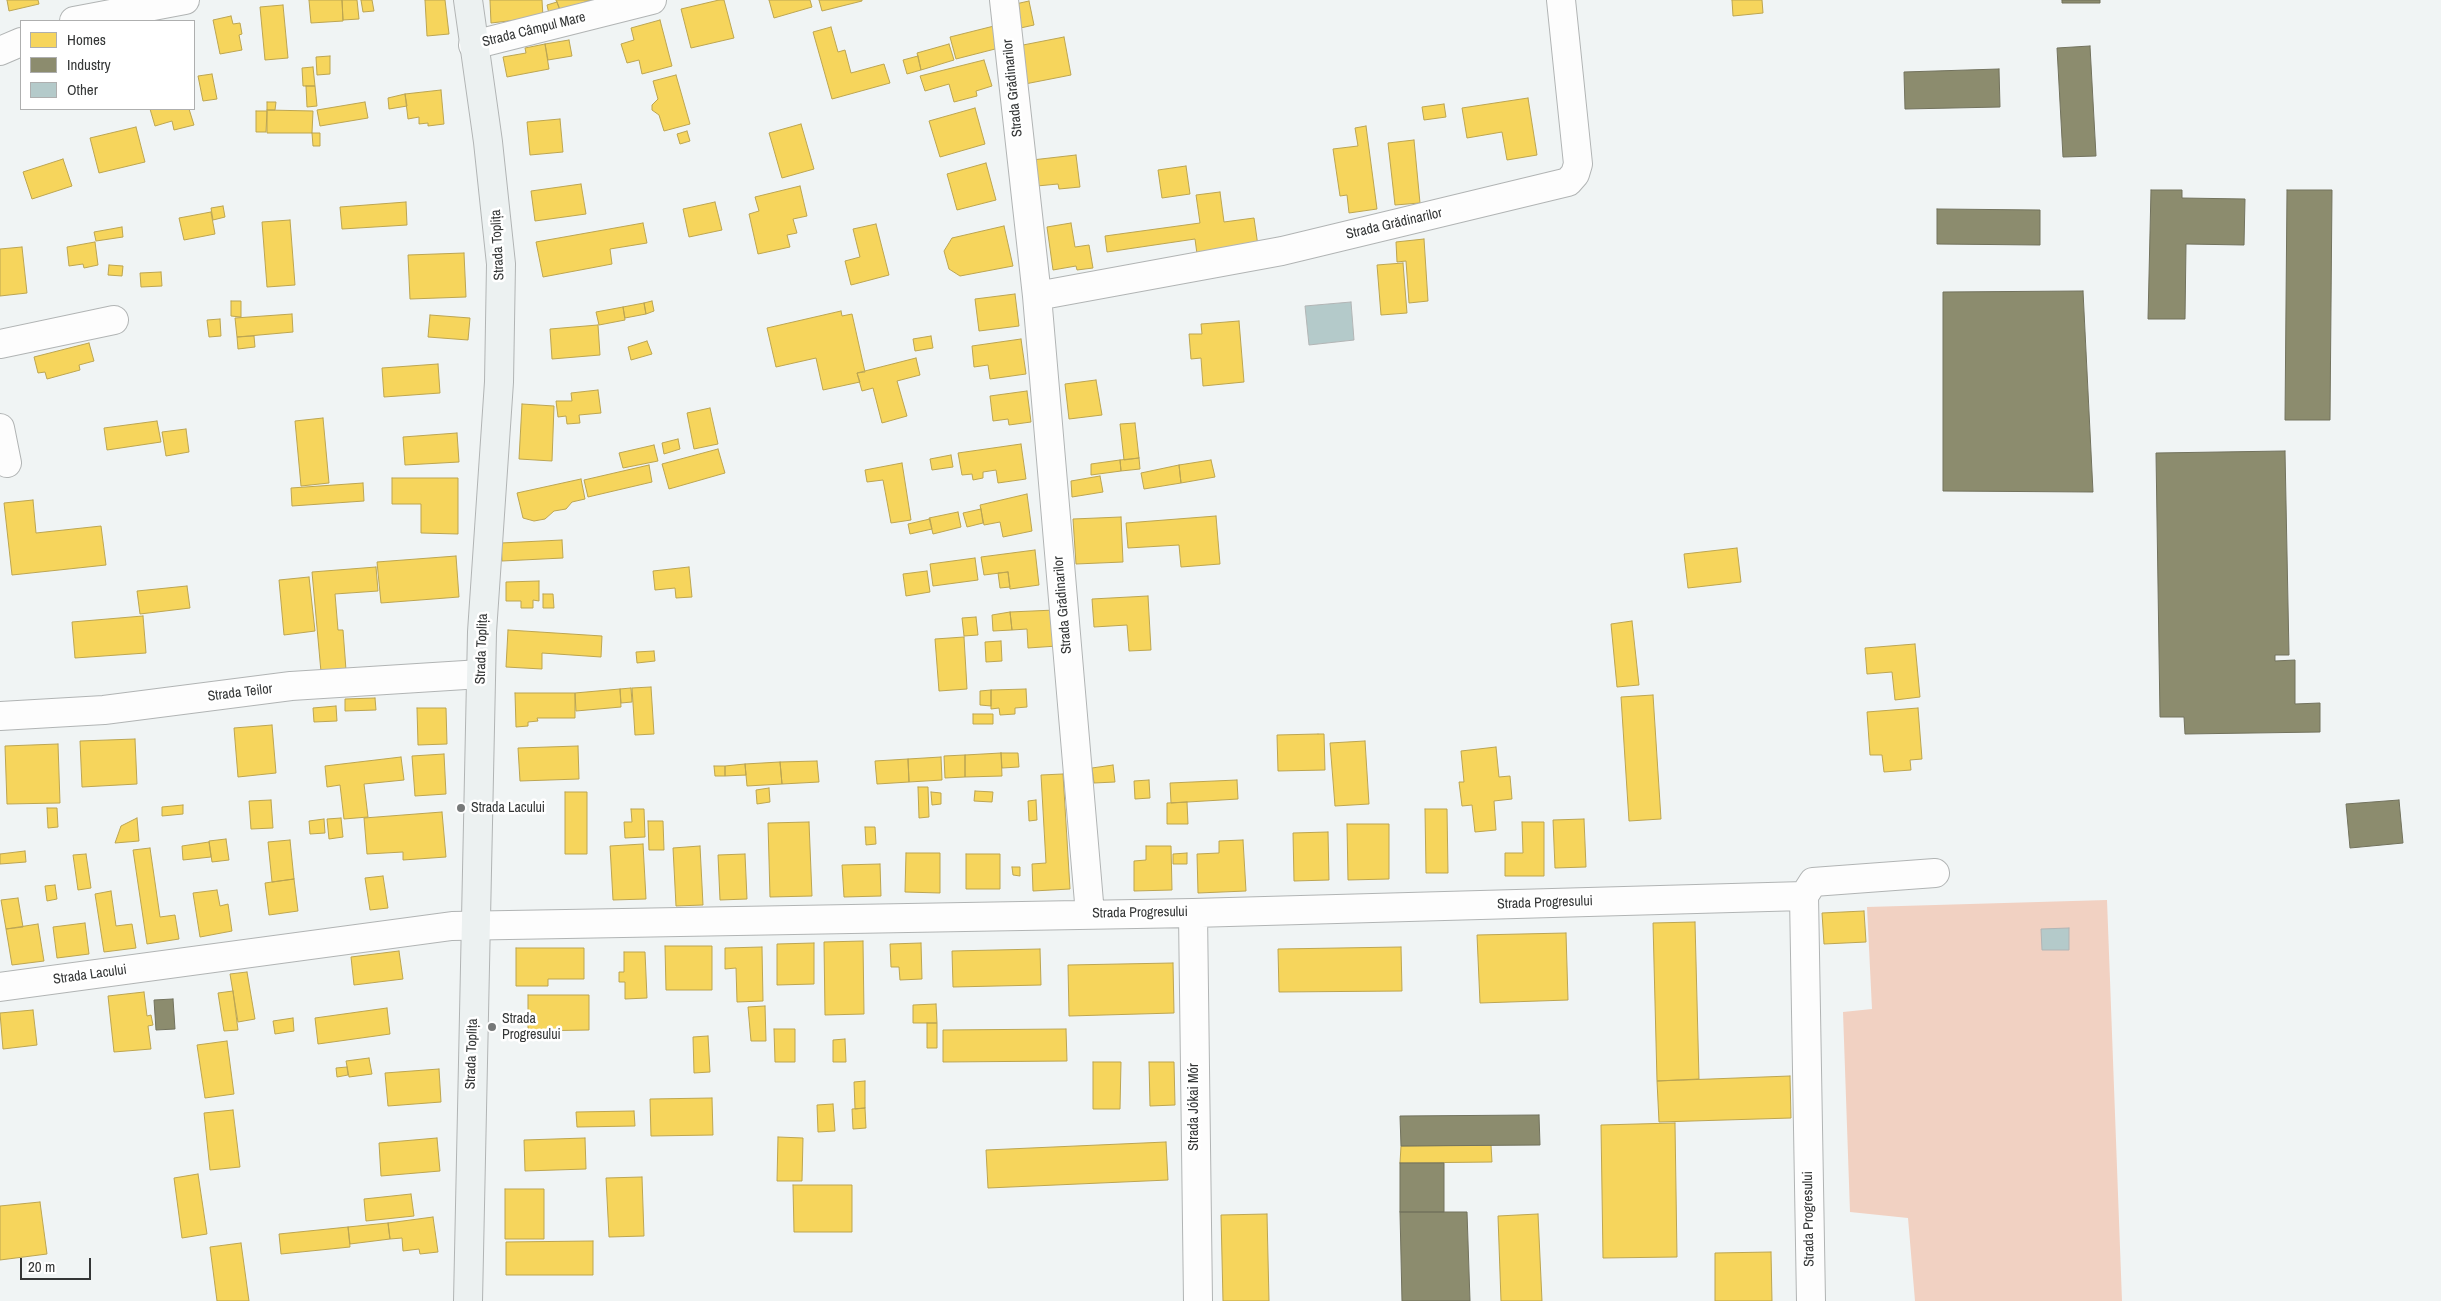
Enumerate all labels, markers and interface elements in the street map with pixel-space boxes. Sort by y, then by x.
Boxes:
street label: Strada Câmpul Mare [481,9,587,51]
legend [20,20,195,110]
text: Homes [67,29,106,50]
street label: Strada Grădinarilor [1000,38,1026,138]
text: Industry [67,54,111,75]
text: Other [67,79,98,100]
street label: Strada Grădinarilor [1344,205,1444,243]
street label: Strada Toplița [488,209,508,281]
street label: Strada Grădinarilor [1050,555,1076,655]
street label: Strada Toplița [472,613,492,685]
street label: Strada Teilor [207,681,273,705]
place label: Strada Lacului [471,800,545,816]
marker: Strada Lacului [455,802,467,814]
street label: Strada Progresului [1497,893,1593,913]
street label: Strada Progresului [1092,904,1188,922]
street label: Strada Lacului [52,962,128,988]
place label: Strada Progresului [502,1011,561,1044]
street label: Strada Toplița [462,1018,482,1090]
marker: Strada Progresului [486,1021,498,1033]
street label: Strada Jókai Mór [1186,1063,1202,1151]
street label: Strada Progresului [1800,1171,1818,1267]
scale bar [22,1248,94,1280]
text: 20 m [28,1256,55,1277]

